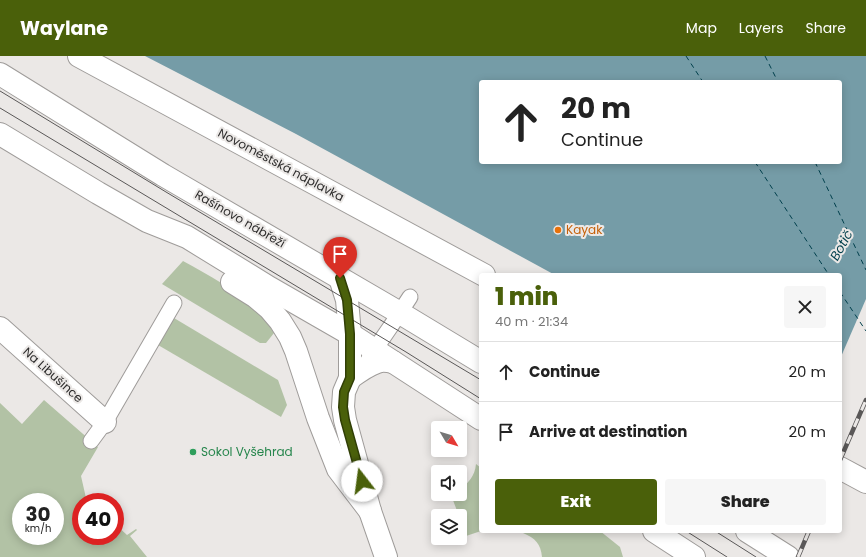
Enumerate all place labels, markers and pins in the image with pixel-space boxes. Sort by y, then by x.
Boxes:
place label: Kayak [566,221,603,238]
marker: Kayak [553,225,563,235]
pin [323,237,357,278]
place label: Sokol Vyšehrad [201,443,293,460]
marker: Sokol Vyšehrad [188,447,198,457]

